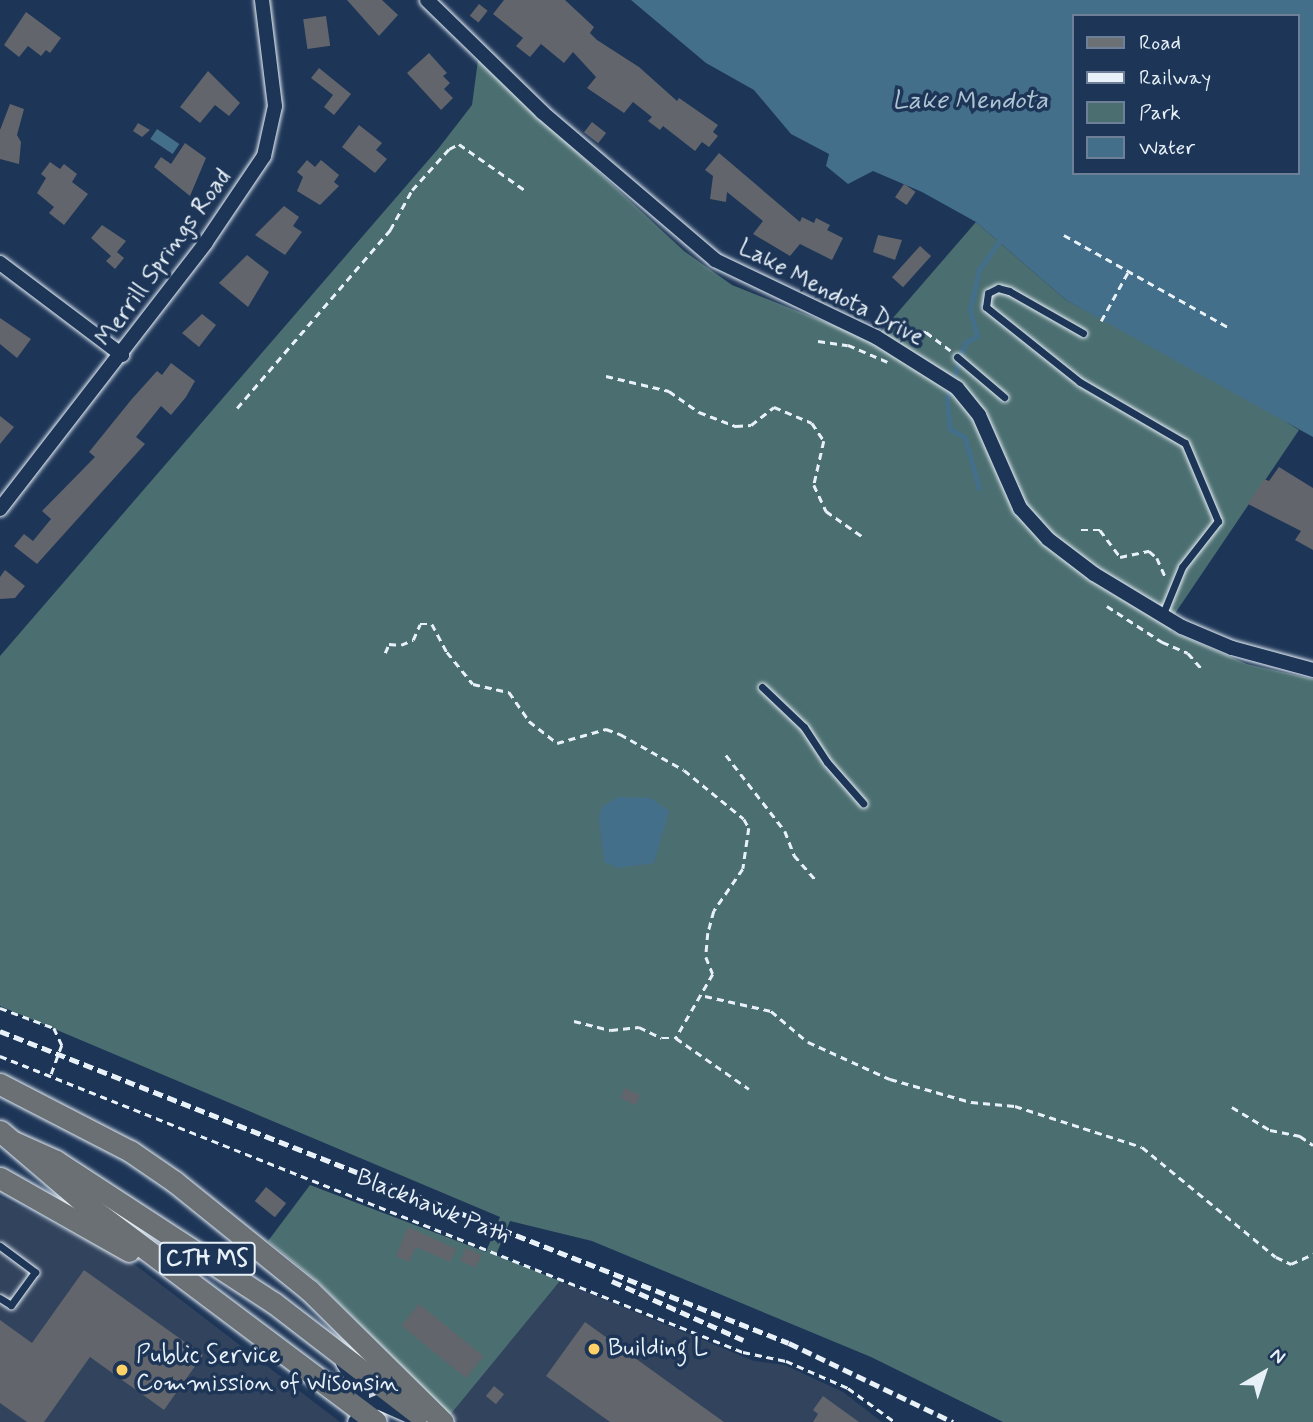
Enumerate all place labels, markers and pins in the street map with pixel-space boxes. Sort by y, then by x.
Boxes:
place label: Building L [608,1335,709,1363]
marker: Building L [586,1341,602,1357]
place label: Public Service Commission of Wisonsin [136,1342,404,1398]
marker: Public Service Commission of Wisonsin [114,1362,130,1378]

